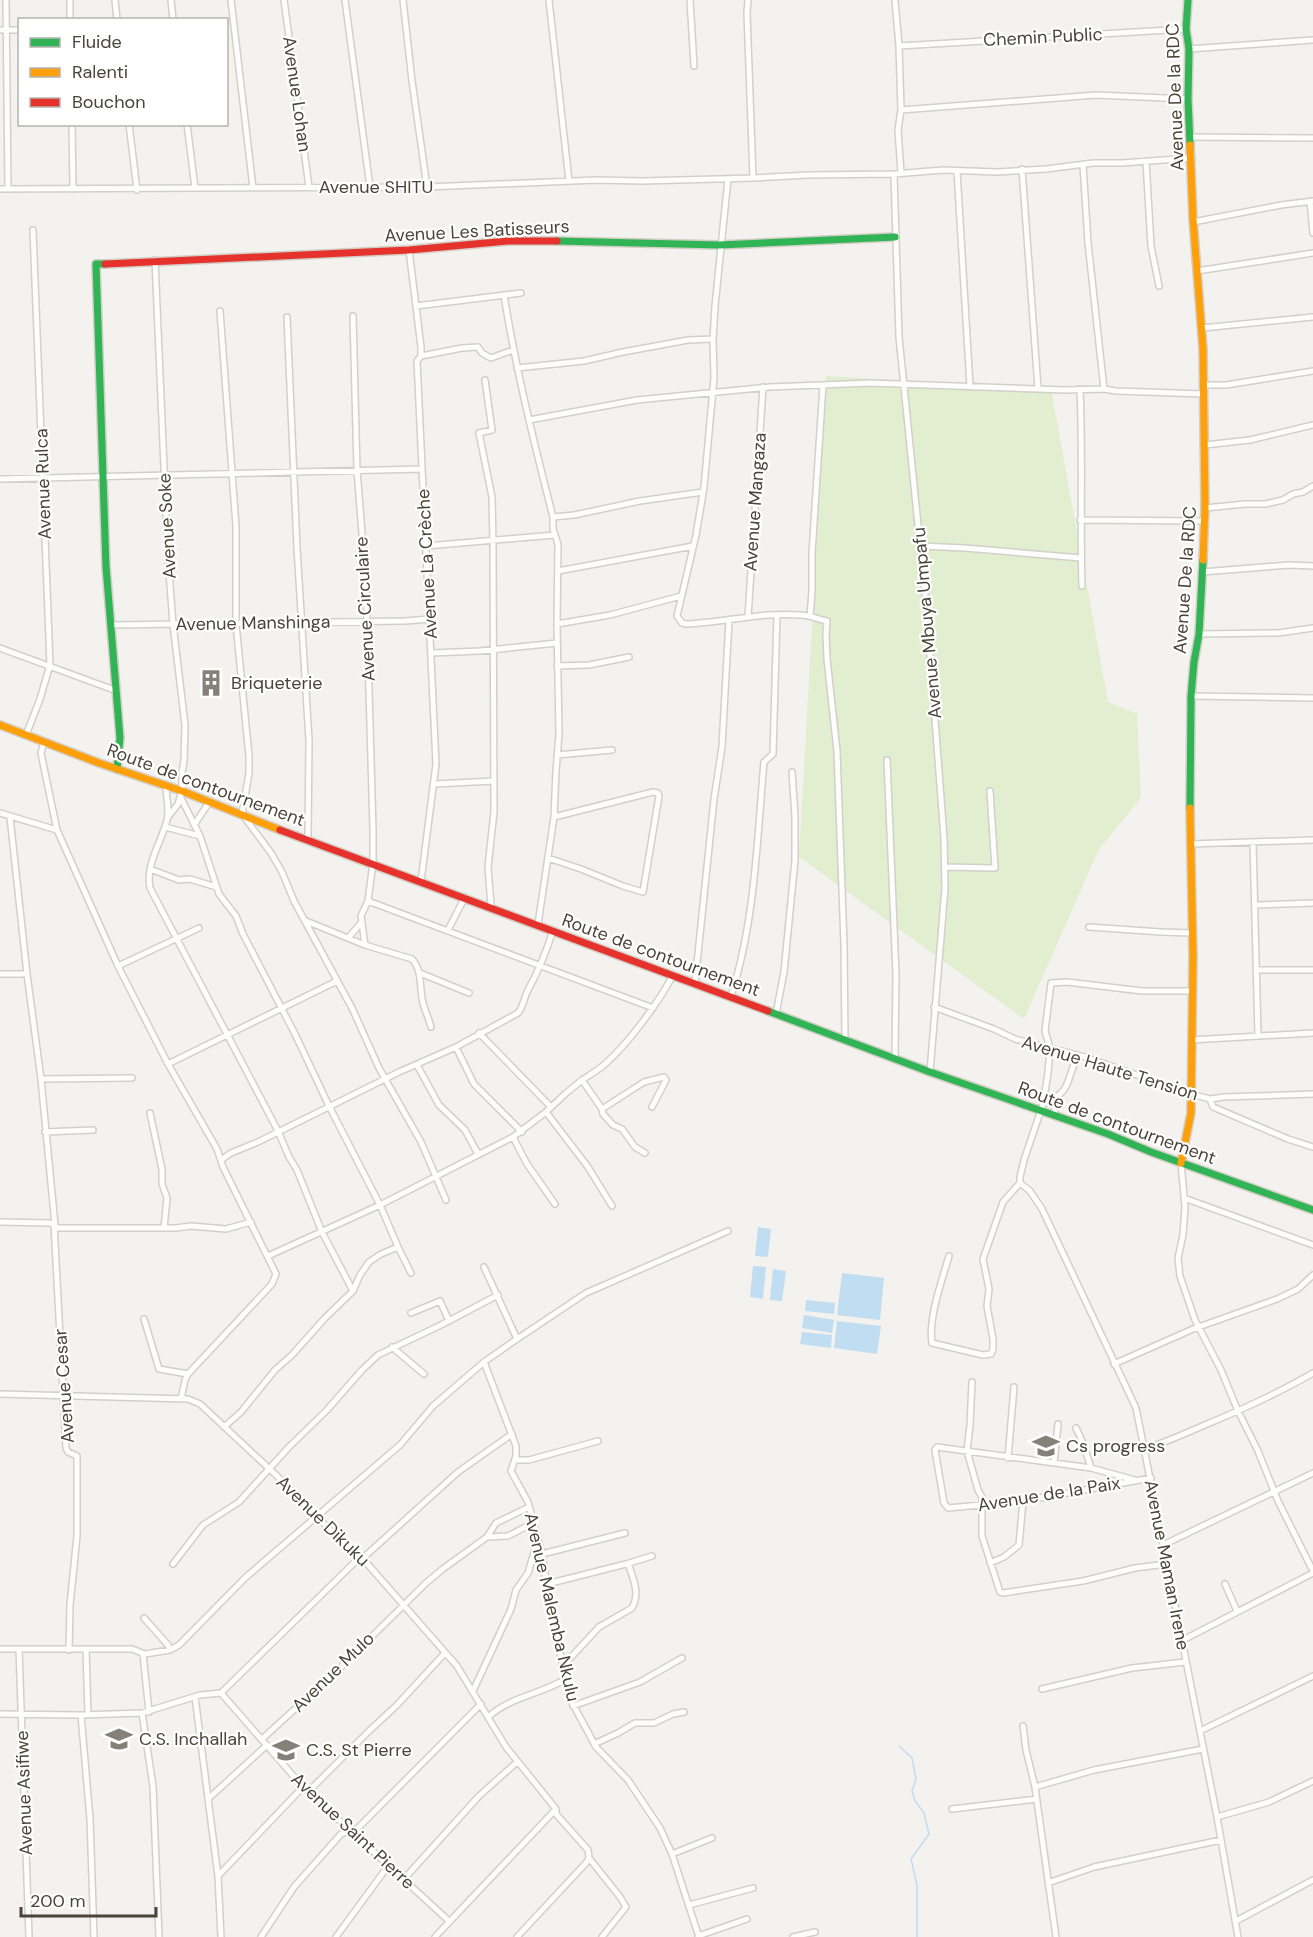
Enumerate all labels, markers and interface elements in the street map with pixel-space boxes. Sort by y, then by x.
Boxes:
legend [18,18,228,126]
street label: Chemin Public [983,22,1103,52]
street label: Avenue De la RDC [1160,23,1190,171]
text: Fluide [72,30,122,54]
street label: Avenue Lohan [277,35,317,153]
text: Ralenti [72,60,128,84]
text: Bouchon [72,90,146,114]
street label: Avenue SHITU [319,175,433,199]
street label: Avenue Les Batisseurs [384,214,570,248]
street label: Avenue Rulca [29,428,57,540]
street label: Avenue Mangaza [738,432,772,572]
street label: Avenue Soke [152,473,182,579]
street label: Avenue La Crèche [411,488,443,640]
street label: Avenue De la RDC [1168,505,1202,655]
street label: Avenue Mbuya Umpafu [907,526,947,720]
street label: Avenue Circulaire [349,536,381,682]
street label: Avenue Manshinga [175,610,331,636]
building icon: Briqueterie [196,668,226,698]
place label: Briqueterie [231,671,323,695]
street label: Route de contournement [104,738,308,832]
street label: Route de contournement [559,908,763,1002]
street label: Avenue Haute Tension [1019,1030,1201,1106]
street label: Route de contournement [1015,1076,1219,1170]
street label: Avenue Cesar [48,1328,80,1444]
school or university icon: Cs progress [1031,1431,1061,1461]
place label: Cs progress [1066,1434,1165,1458]
street label: Avenue Dikuku [271,1470,375,1572]
street label: Avenue de la Paix [976,1471,1122,1517]
street label: Avenue Maman Irene [1139,1478,1195,1652]
street label: Avenue Malemba Nkulu [519,1510,585,1704]
street label: Avenue Mulo [287,1627,379,1717]
school or university icon: C.S. Inchallah [104,1724,134,1754]
place label: C.S. Inchallah [139,1727,247,1751]
street label: Avenue Asifiwe [10,1730,38,1856]
school or university icon: C.S. St Pierre [271,1735,301,1765]
place label: C.S. St Pierre [306,1738,412,1762]
street label: Avenue Saint Pierre [286,1767,420,1895]
scale bar [21,1880,156,1918]
text: 200 m [30,1889,86,1913]

